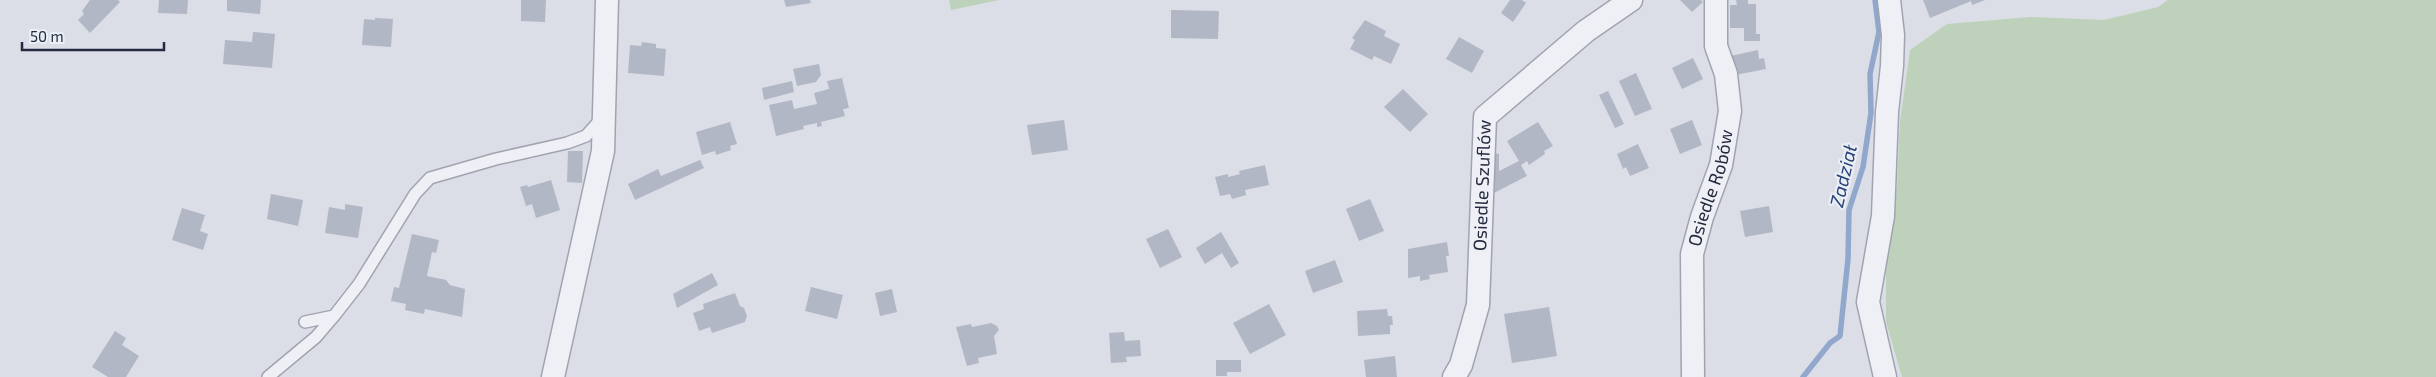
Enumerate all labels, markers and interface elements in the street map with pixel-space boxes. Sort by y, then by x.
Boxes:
scale bar [22,20,165,52]
text: 50 m [30,27,64,45]
street label: Osiedle Szuflów [1468,119,1495,251]
street label: Osiedle Robów [1683,127,1737,249]
water label: Zadział [1824,142,1861,209]

